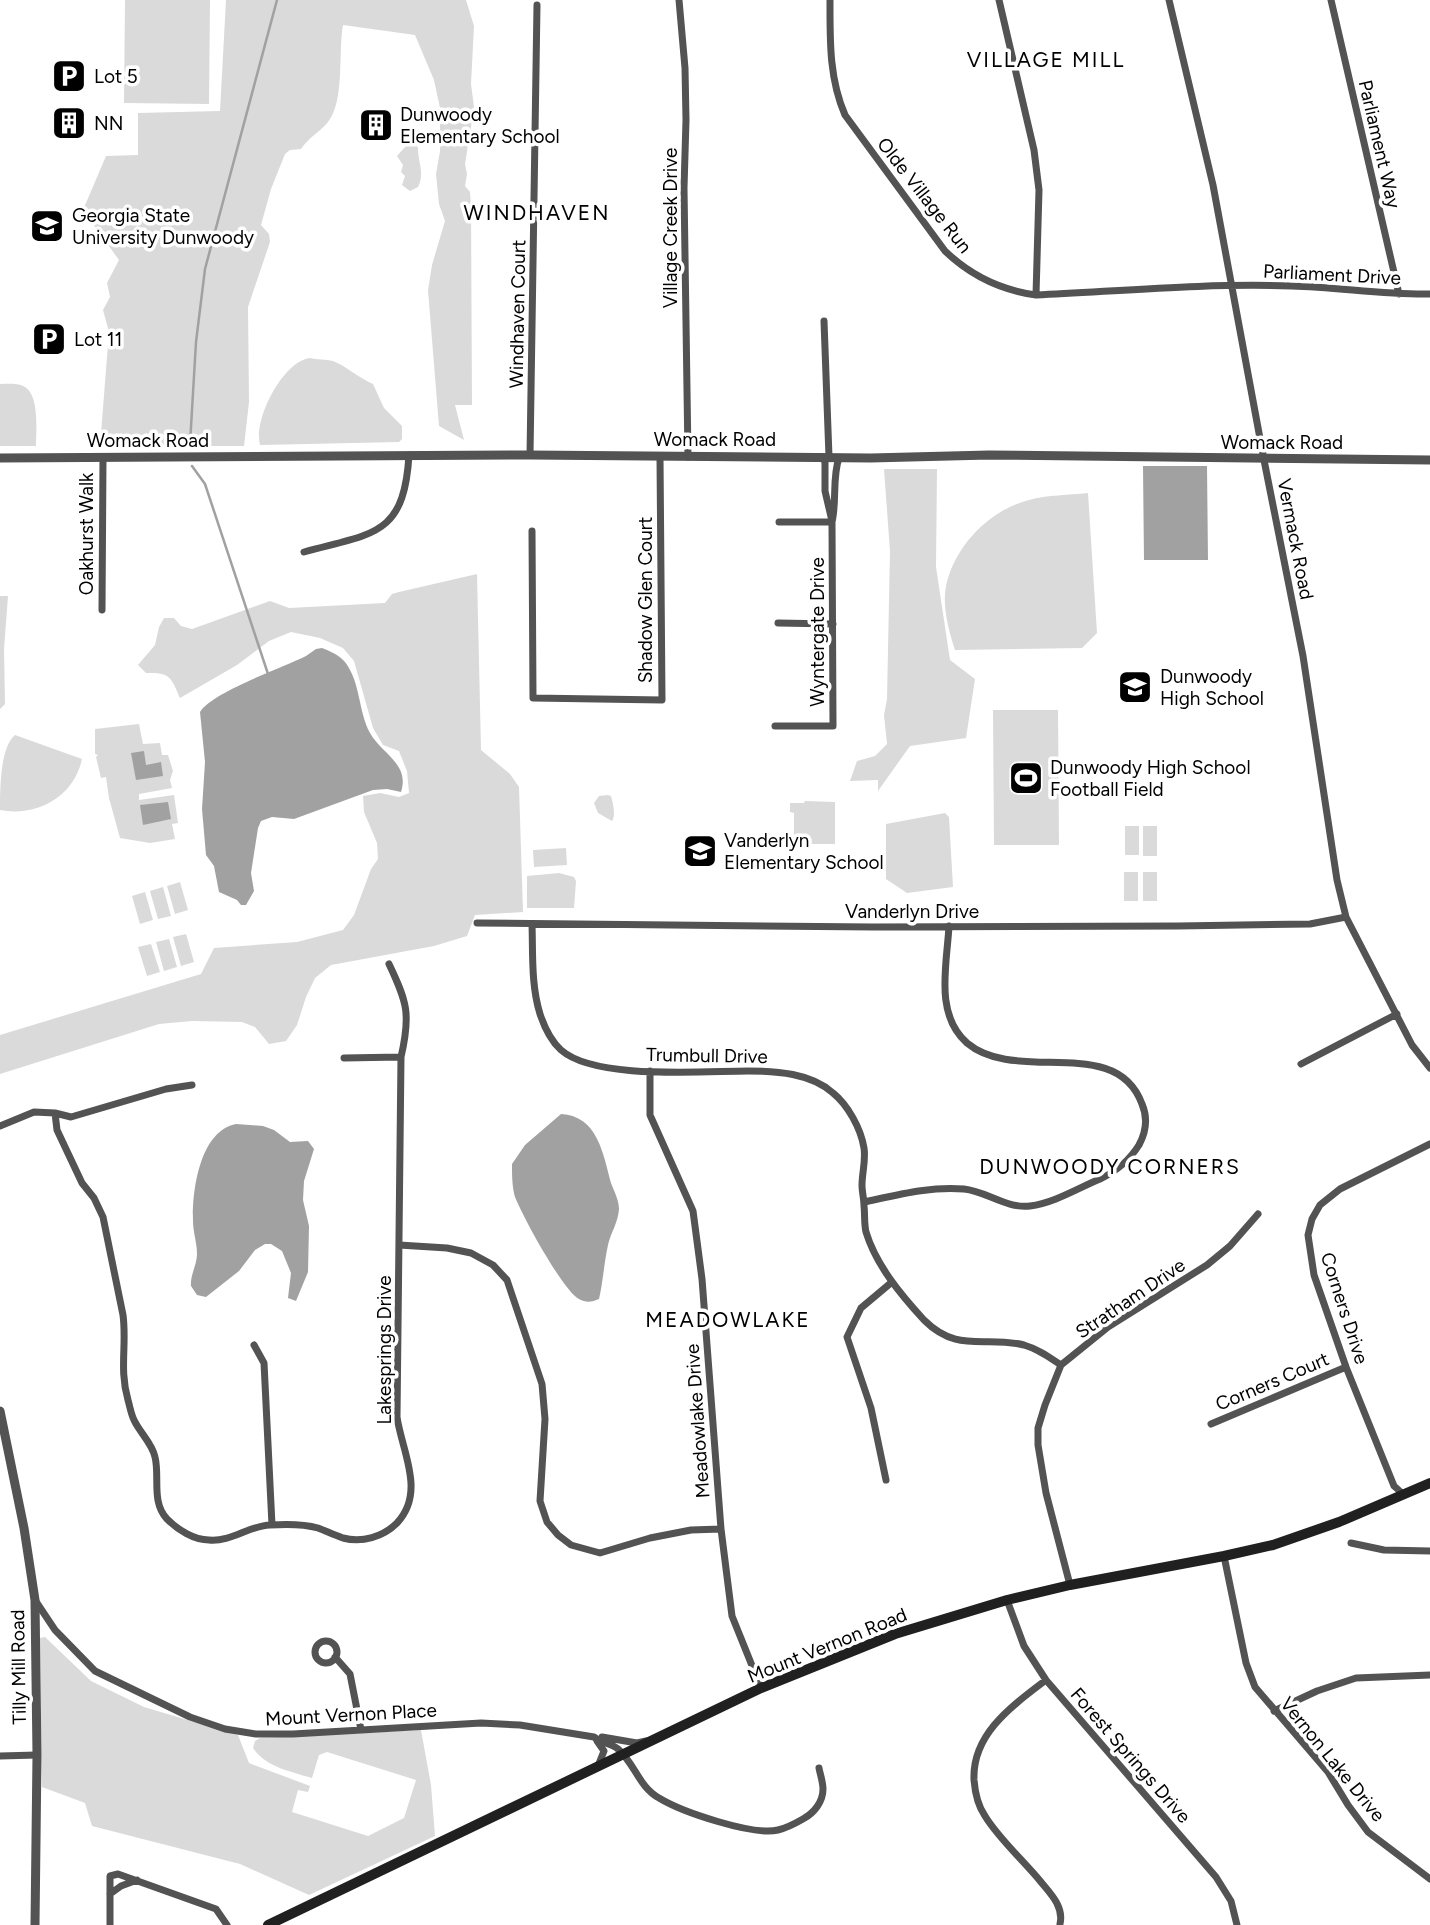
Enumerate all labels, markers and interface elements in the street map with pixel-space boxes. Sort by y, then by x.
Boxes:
district label: VILLAGE MILL [967,47,1125,72]
parking icon: Lot 5 [50,57,88,95]
place label: Lot 5 [94,65,138,88]
street label: Parliament Way [1354,78,1405,211]
place label: Dunwoody Elementary School [400,103,560,148]
building icon: NN [50,104,88,142]
building icon: Dunwoody Elementary School [357,106,395,144]
place label: NN [94,112,123,135]
street label: Olde Village Run [872,133,977,258]
street label: Village Creek Drive [659,148,682,308]
district label: WINDHAVEN [464,200,610,225]
place label: Georgia State University Dunwoody [72,204,254,249]
school or university icon: Georgia State University Dunwoody [28,207,66,245]
street label: Windhaven Court [505,239,530,389]
street label: Parliament Drive [1262,259,1402,290]
parking icon: Lot 11 [30,320,68,358]
place label: Lot 11 [74,328,122,351]
street label: Womack Road [654,428,776,451]
street label: Womack Road [87,429,209,452]
street label: Womack Road [1221,431,1343,454]
street label: Oakhurst Walk [75,472,98,595]
street label: Vermack Road [1272,477,1319,602]
street label: Shadow Glen Court [634,517,657,683]
street label: Wyntergate Drive [806,557,829,707]
place label: Dunwoody High School [1160,665,1264,710]
school or university icon: Dunwoody High School [1116,668,1154,706]
place label: Dunwoody High School Football Field [1050,756,1251,801]
sports icon: Dunwoody High School Football Field [1007,759,1045,797]
place label: Vanderlyn Elementary School [724,829,884,874]
school or university icon: Vanderlyn Elementary School [681,832,719,870]
street label: Vanderlyn Drive [845,900,979,923]
street label: Trumbull Drive [646,1043,768,1068]
district label: DUNWOODY CORNERS [979,1154,1241,1179]
street label: Corners Drive [1316,1249,1373,1367]
street label: Stratham Drive [1071,1253,1189,1344]
street label: Lakesprings Drive [373,1275,396,1425]
district label: MEADOWLAKE [645,1307,811,1332]
street label: Meadowlake Drive [681,1343,714,1499]
street label: Corners Court [1212,1347,1332,1416]
street label: Mount Vernon Road [744,1603,910,1688]
street label: Tilly Mill Road [6,1609,31,1725]
street label: Forest Springs Drive [1066,1683,1196,1828]
street label: Vernon Lake Drive [1275,1692,1390,1826]
street label: Mount Vernon Place [265,1699,437,1730]

